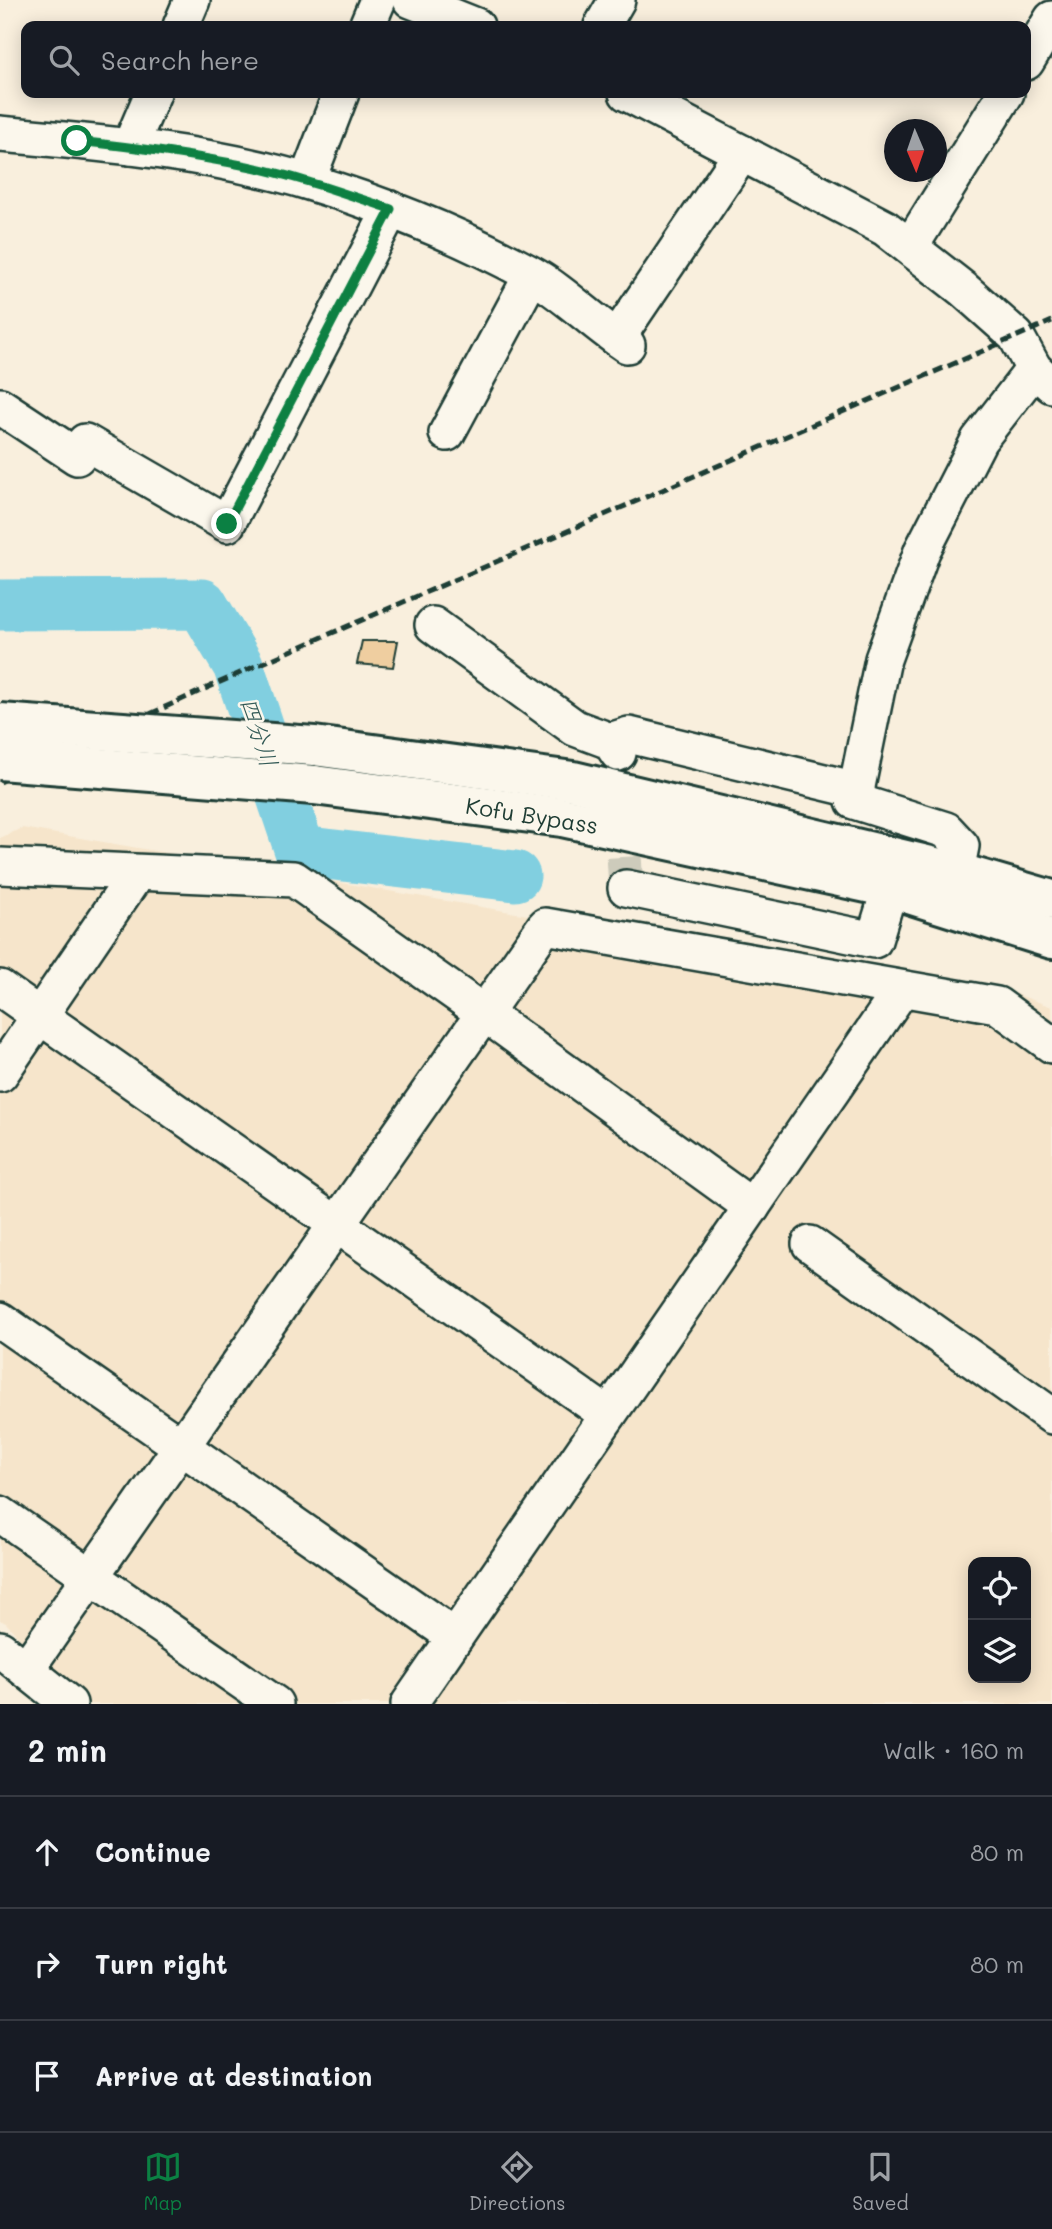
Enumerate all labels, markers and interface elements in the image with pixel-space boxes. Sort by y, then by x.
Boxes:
search box [21,21,1031,98]
icon: search [45,41,83,79]
text: Search here [101,43,259,77]
north arrow [884,119,947,182]
route start [61,125,92,156]
route end [211,508,242,539]
water label: 四分川 [234,693,286,771]
street label: Kofu Bypass [464,790,600,840]
map controls [968,1557,1031,1683]
button: locate [968,1557,1031,1620]
button: layers [968,1620,1031,1683]
text: 2 min [28,1730,107,1770]
text: Walk · 160 m [883,1735,1024,1765]
icon: ahead [28,1833,66,1871]
text: Continue [95,1835,211,1869]
text: 80 m [970,1837,1024,1867]
icon: right [28,1945,66,1983]
text: Turn right [95,1947,228,1981]
text: 80 m [970,1949,1024,1979]
icon: arrive [28,2057,66,2095]
text: Arrive at destination [95,2059,372,2093]
tab: Map [143,2148,182,2215]
tab: Directions [469,2148,565,2215]
tab: Saved [852,2148,909,2215]

